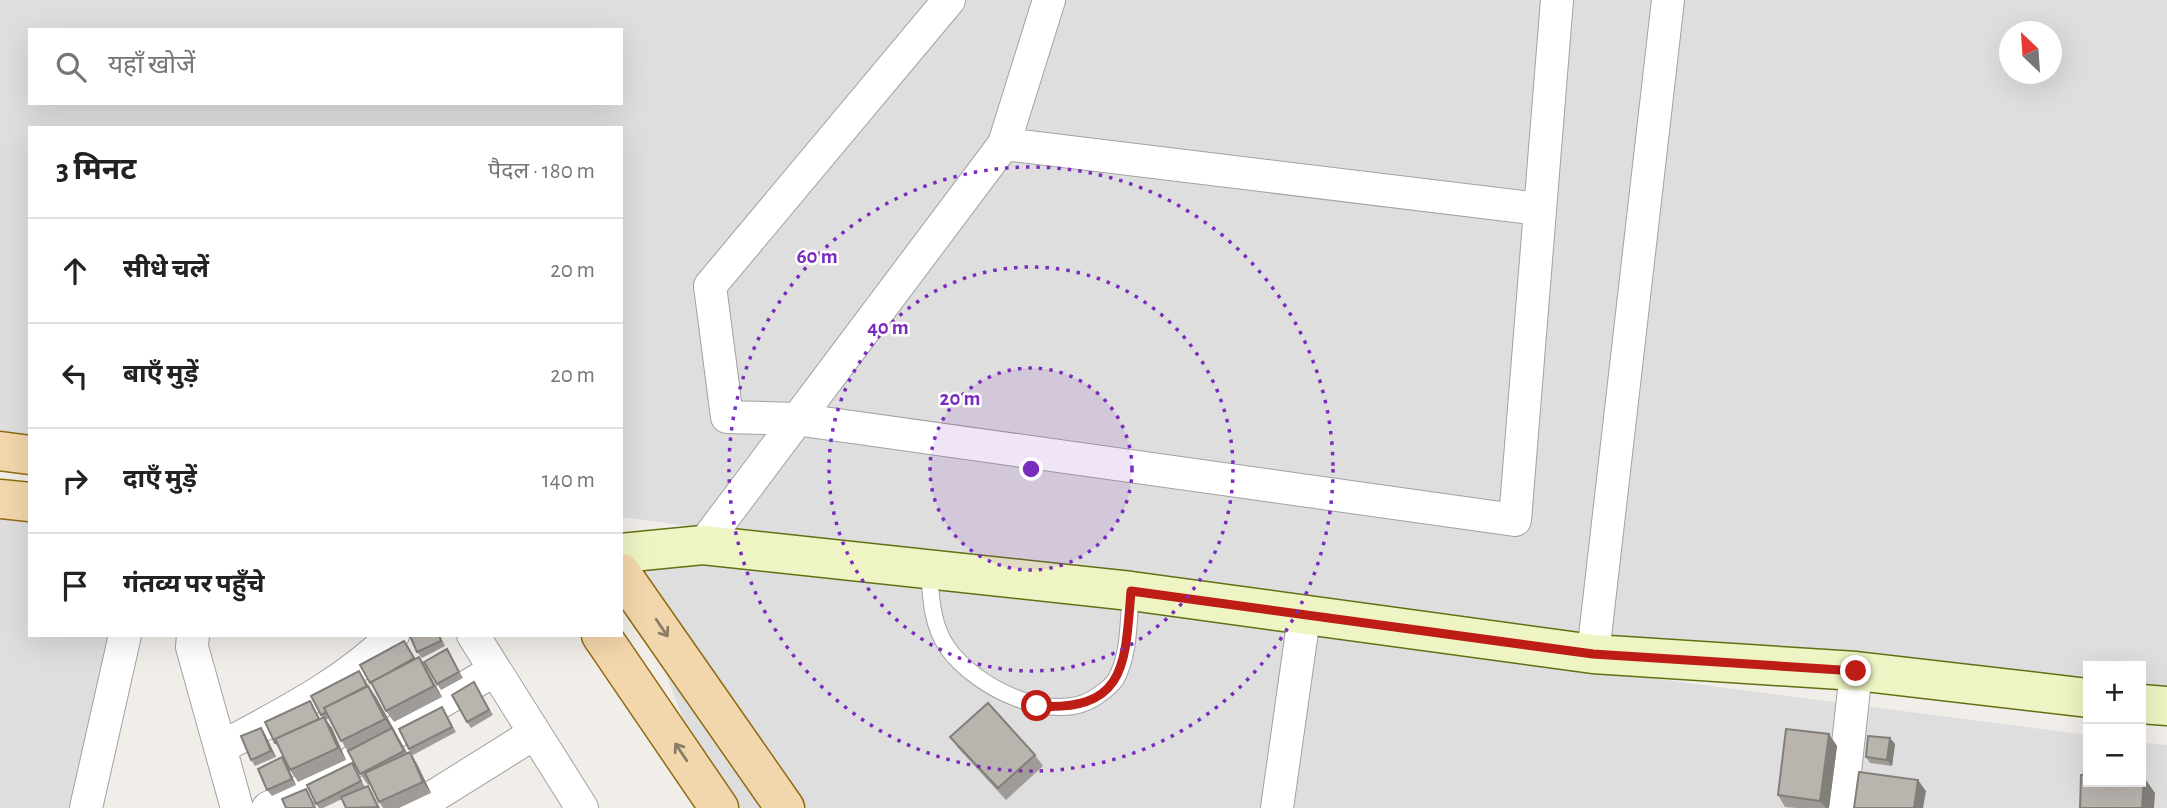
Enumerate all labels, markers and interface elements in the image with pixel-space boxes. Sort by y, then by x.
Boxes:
north arrow [1999,21,2062,84]
search box [28,28,623,105]
icon: search [52,48,90,86]
text: यहाँ खोजें [108,52,195,78]
text: 3 मिनट [56,155,136,185]
text: पैदल · 180 m [488,160,595,183]
text: 60 m [796,246,838,267]
icon: ahead [56,252,94,290]
text: सीधे चलें [123,256,209,282]
text: 20 m [550,259,595,282]
text: 40 m [867,317,909,338]
icon: left [56,357,94,395]
text: बाएँ मुड़ें [123,361,198,387]
text: 20 m [550,364,595,387]
text: 20 m [940,388,980,409]
centre of rings [1019,457,1043,481]
icon: right [56,462,94,500]
text: दाएँ मुड़ें [123,466,197,492]
text: 140 m [542,469,595,492]
icon: arrive [56,567,94,605]
text: गंतव्य पर पहुँचे [123,571,265,597]
one-way arrow [655,618,669,637]
route end [1840,655,1871,686]
map controls [2083,661,2146,787]
button: + [2083,661,2146,724]
route start [1021,690,1052,721]
button: − [2083,724,2146,787]
one-way arrow [674,742,688,762]

